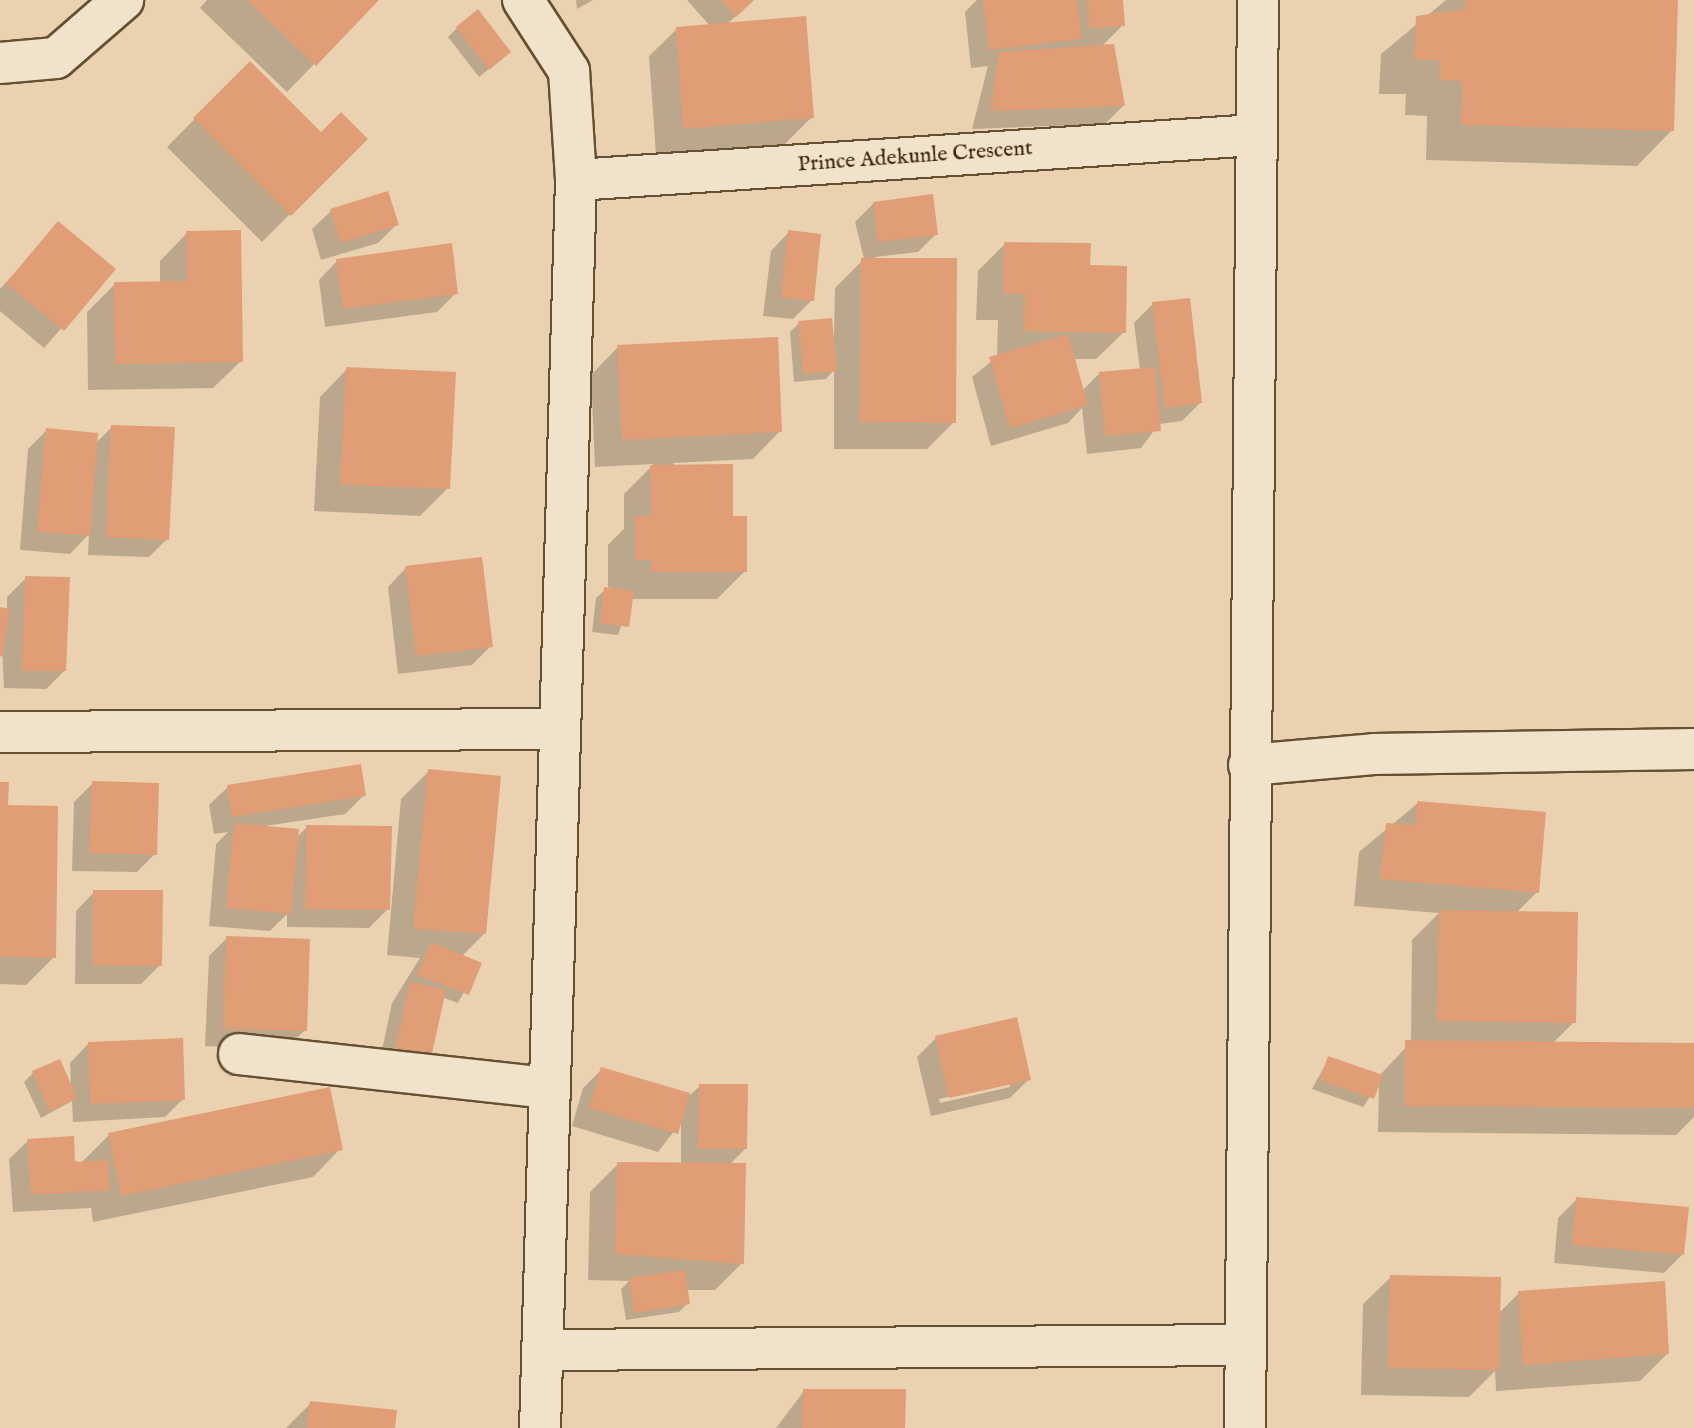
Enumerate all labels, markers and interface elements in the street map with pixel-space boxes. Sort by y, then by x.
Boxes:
street label: Prince Adekunle Crescent [797,136,1033,178]

